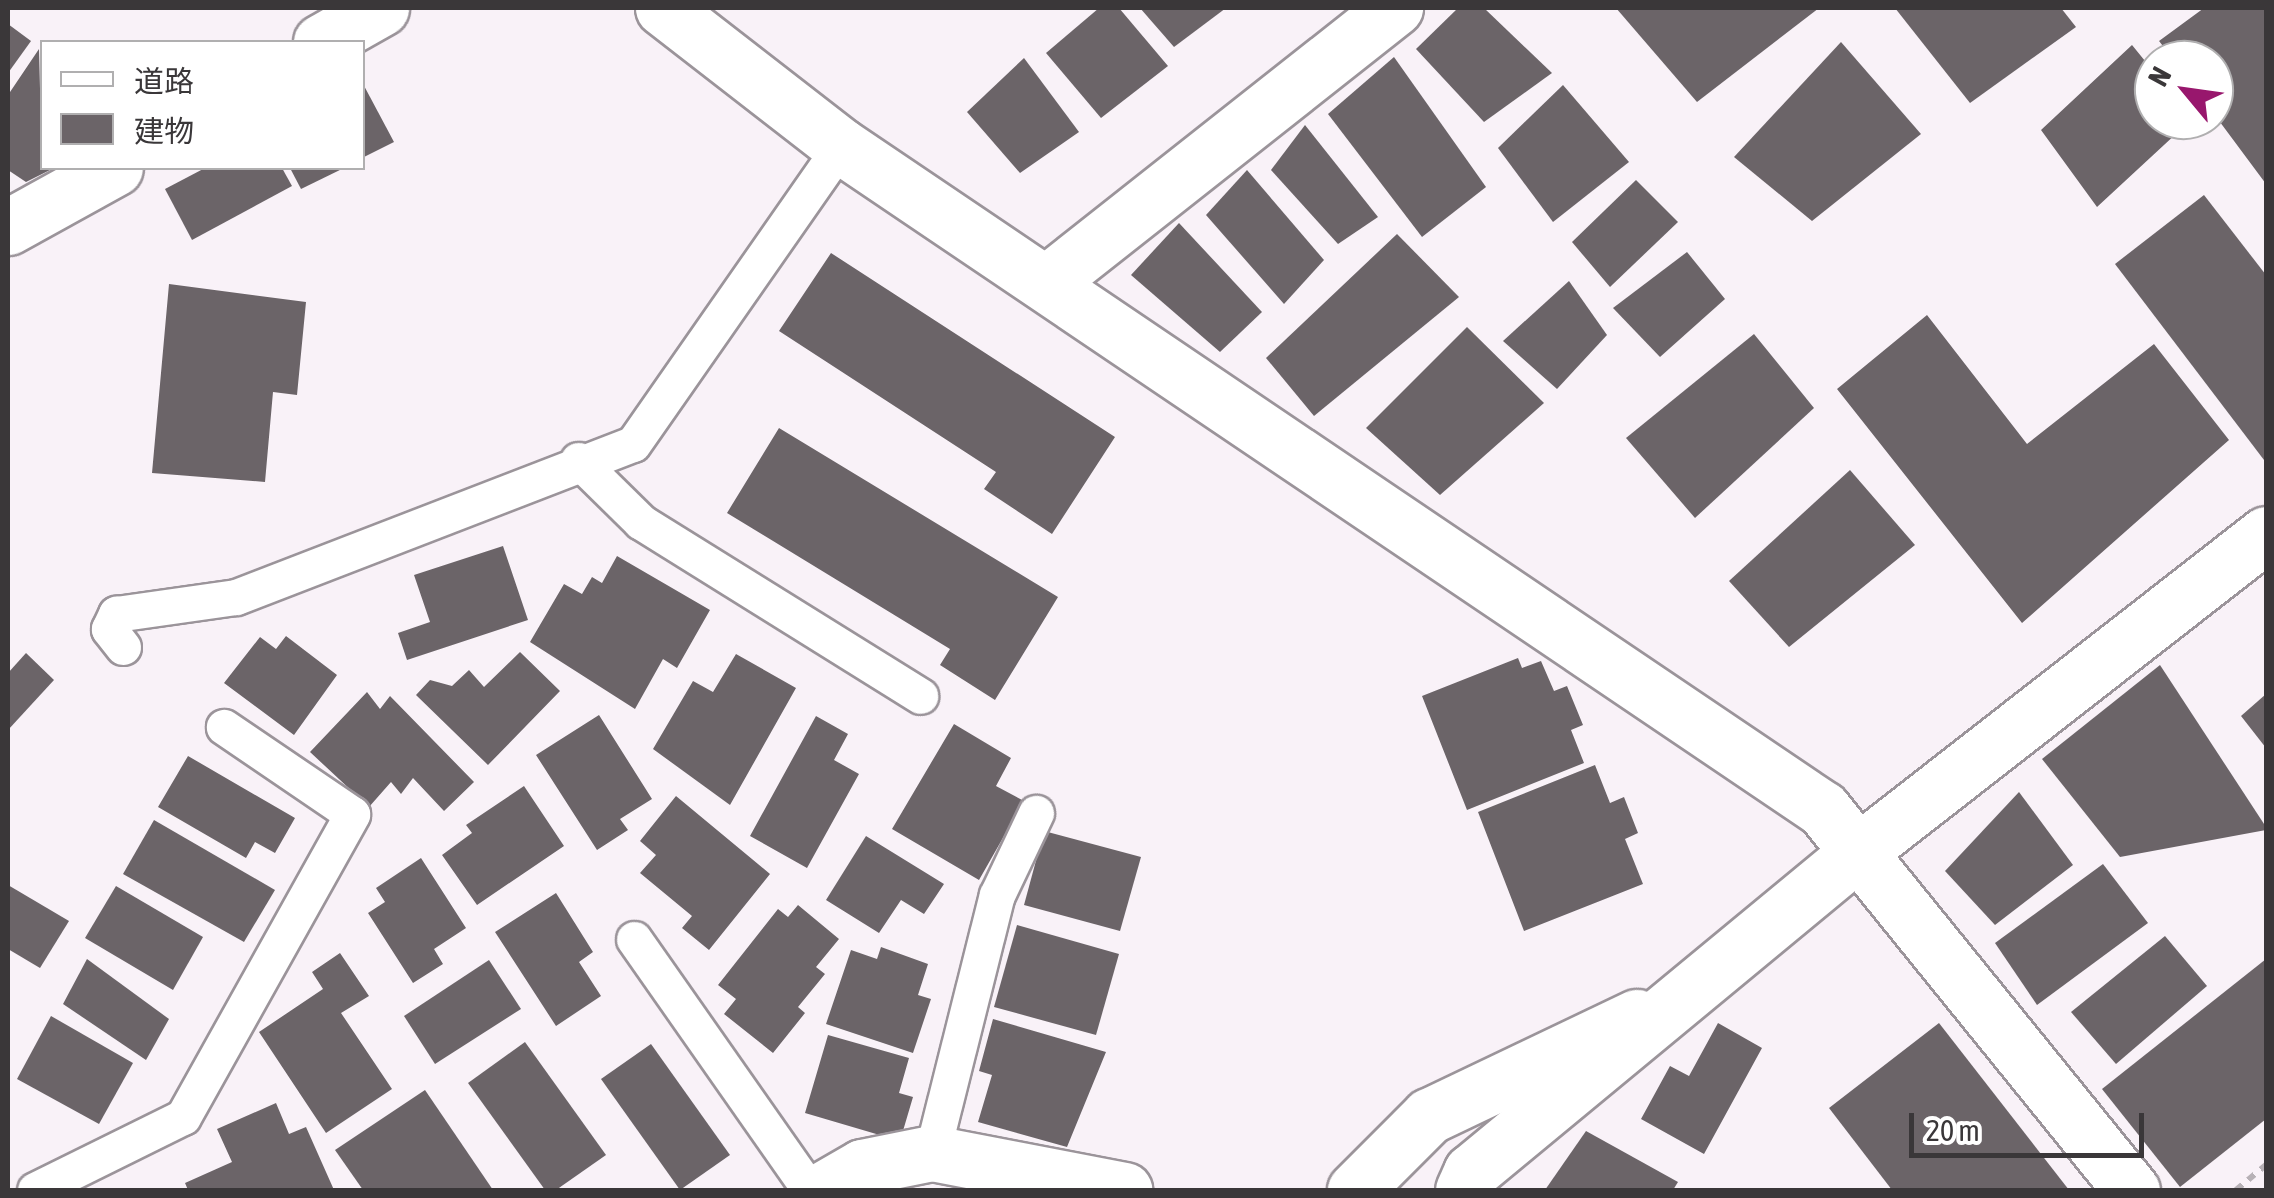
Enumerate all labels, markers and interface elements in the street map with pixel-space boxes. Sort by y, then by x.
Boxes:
legend [40,40,365,170]
north arrow [2134,40,2234,140]
text: N [2142,61,2178,91]
text: 道路 [134,64,194,98]
text: 建物 [134,114,194,148]
scale bar [1914,1093,2149,1155]
text: 20 m [1926,1113,1980,1147]

